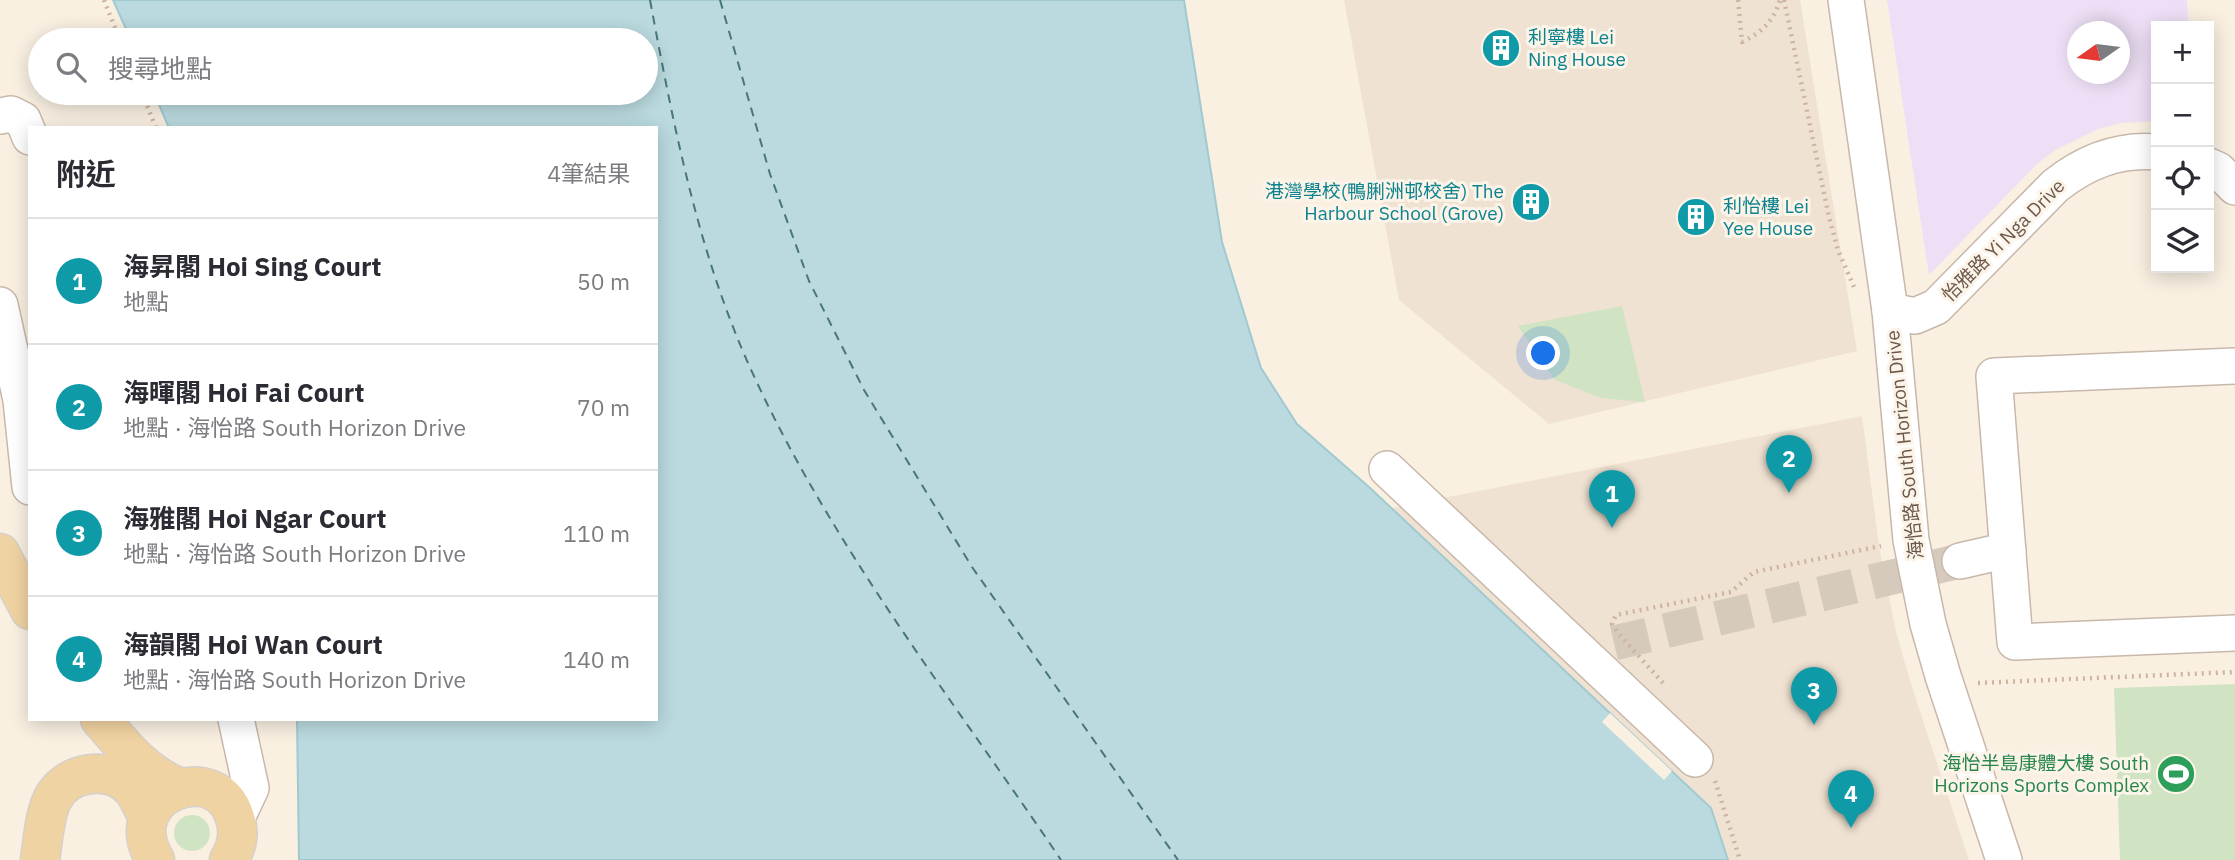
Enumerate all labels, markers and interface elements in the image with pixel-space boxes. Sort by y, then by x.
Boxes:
north arrow [2067,21,2130,84]
map controls [2151,21,2214,273]
button: + [2151,21,2214,84]
place label: 利寧樓 Lei Ning House [1528,25,1626,71]
building icon: 利寧樓 Lei Ning House [1480,27,1522,69]
search box [28,28,658,105]
icon: search [52,48,90,86]
text: 搜尋地點 [108,51,212,85]
button: − [2151,84,2214,147]
button: locate [2151,147,2214,210]
text: 附近 [56,154,116,193]
text: 4筆結果 [547,158,630,188]
street label: 怡雅路 Yi Nga Drive [1937,174,2069,306]
place label: 港灣學校(鴨脷洲邨校舍) The Harbour School (Grove) [1265,179,1504,225]
building icon: 港灣學校(鴨脷洲邨校舍) The Harbour School (Grove) [1510,181,1552,223]
place label: 利怡樓 Lei Yee House [1723,194,1813,240]
building icon: 利怡樓 Lei Yee House [1675,196,1717,238]
button: layers [2151,210,2214,273]
text: 海昇閣 Hoi Sing Court [123,249,382,283]
text: 1 [72,266,86,296]
text: 50 m [577,266,630,296]
text: 地點 [123,286,169,316]
street label: 海怡路 South Horizon Drive [1880,329,1928,561]
your location [1526,336,1560,370]
text: 海暉閣 Hoi Fai Court [123,375,364,409]
text: 2 [72,392,86,422]
text: 70 m [577,392,630,422]
text: 地點 · 海怡路 South Horizon Drive [123,412,466,442]
pin: 2 [1766,435,1812,493]
pin: 1 [1589,470,1635,528]
text: 海雅閣 Hoi Ngar Court [123,501,386,535]
text: 3 [72,518,86,548]
text: 110 m [563,518,630,548]
text: 地點 · 海怡路 South Horizon Drive [123,538,466,568]
text: 海韻閣 Hoi Wan Court [123,627,383,661]
text: 4 [72,644,86,674]
text: 140 m [563,644,630,674]
text: 地點 · 海怡路 South Horizon Drive [123,664,466,694]
pin: 3 [1791,667,1837,725]
place label: 海怡半島康體大樓 South Horizons Sports Complex [1934,751,2149,797]
sports icon: 海怡半島康體大樓 South Horizons Sports Complex [2155,753,2197,795]
pin: 4 [1828,770,1874,828]

